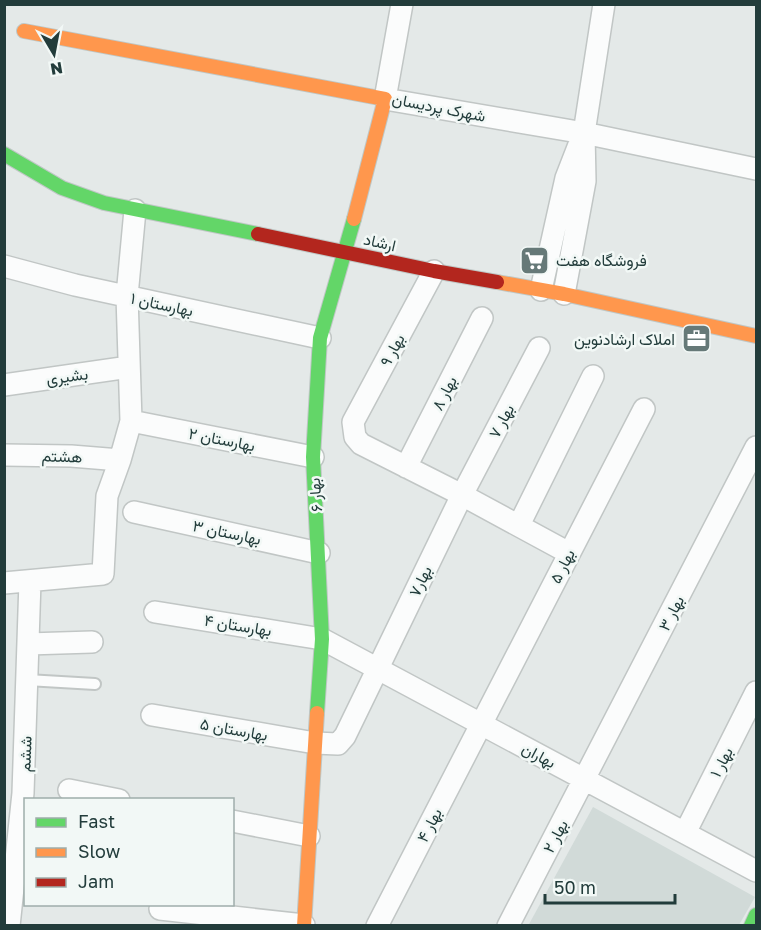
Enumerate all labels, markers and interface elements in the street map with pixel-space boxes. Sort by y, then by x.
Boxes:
north arrow [24,24,84,84]
text: N [49,58,64,80]
street label: شهرک پردیسان [390,88,487,128]
street label: ارشاد [362,229,398,256]
supermarket icon: فروشگاه هفت [519,244,551,276]
place label: فروشگاه هفت [556,250,647,271]
street label: بهارستان ۱ [129,288,195,321]
office icon: املاک ارشادنوین [680,323,712,355]
place label: املاک ارشادنوین [574,329,675,350]
street label: بهار ۹ [375,330,410,370]
street label: بشیری [45,363,89,390]
street label: بهار ۸ [427,373,462,414]
street label: بهار ۷ [484,401,519,442]
street label: بهارستان ۲ [187,423,257,456]
street label: هشتم [41,445,83,468]
street label: بهار ۶ [304,477,327,513]
street label: بهارستان ۳ [191,515,263,550]
street label: بهار ۵ [545,546,580,587]
street label: بهار۷ [404,562,437,600]
street label: بهار ۳ [654,592,689,634]
street label: بهارستان ۴ [203,610,273,641]
street label: بهارستان ۵ [198,713,269,746]
street label: ششم [14,736,37,773]
street label: بهاران [518,738,559,773]
street label: بهار ۱ [705,744,738,781]
legend [24,798,234,906]
street label: بهار ۴ [412,805,447,846]
text: Fast [78,810,115,832]
street label: بهار ۲ [538,816,573,856]
text: Slow [78,840,121,862]
scale bar [545,867,676,905]
text: Jam [78,870,114,892]
text: 50 m [554,876,596,898]

